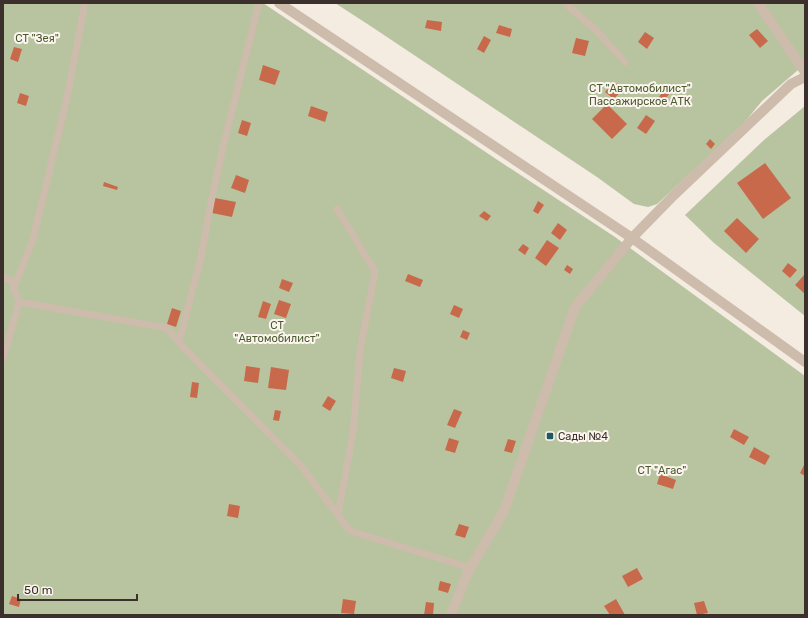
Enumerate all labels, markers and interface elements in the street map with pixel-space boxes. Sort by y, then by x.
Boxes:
park label: СТ "Зея" [15,32,59,45]
park label: СТ "Автомобилист" Пассажирское АТК [589,82,691,108]
park label: СТ "Автомобилист" [234,319,320,345]
place label: Сады №4 [558,430,608,443]
marker: Сады №4 [545,431,555,441]
park label: СТ "Агас" [638,464,686,477]
scale bar [18,576,137,602]
text: 50 m [24,583,52,597]

